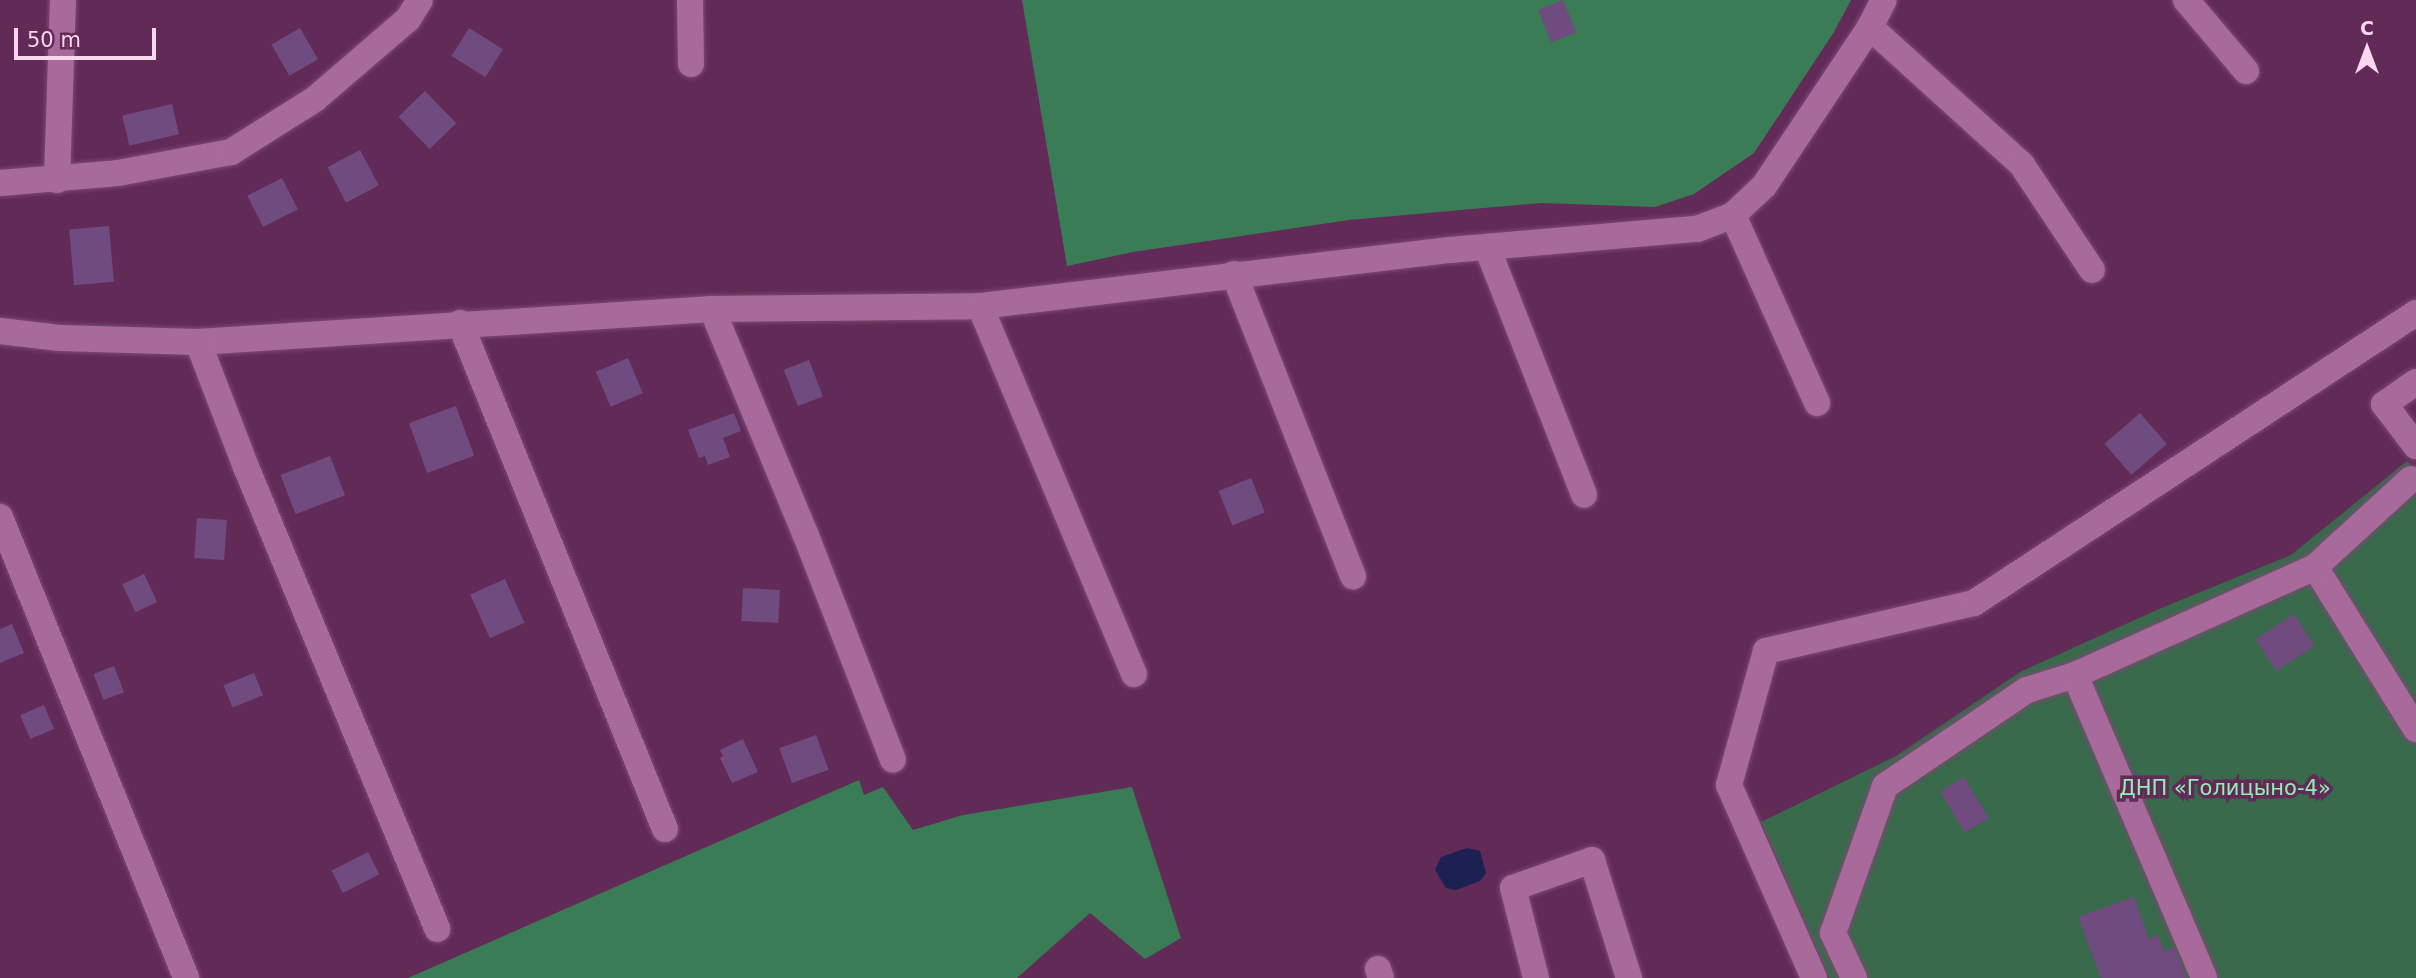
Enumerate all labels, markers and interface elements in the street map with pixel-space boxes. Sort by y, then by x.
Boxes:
scale bar [18,14,159,58]
north arrow [2332,14,2402,84]
text: С [2360,17,2374,39]
text: 50 m [27,28,81,52]
park label: ДНП «Голицыно-4» [2119,775,2331,801]

